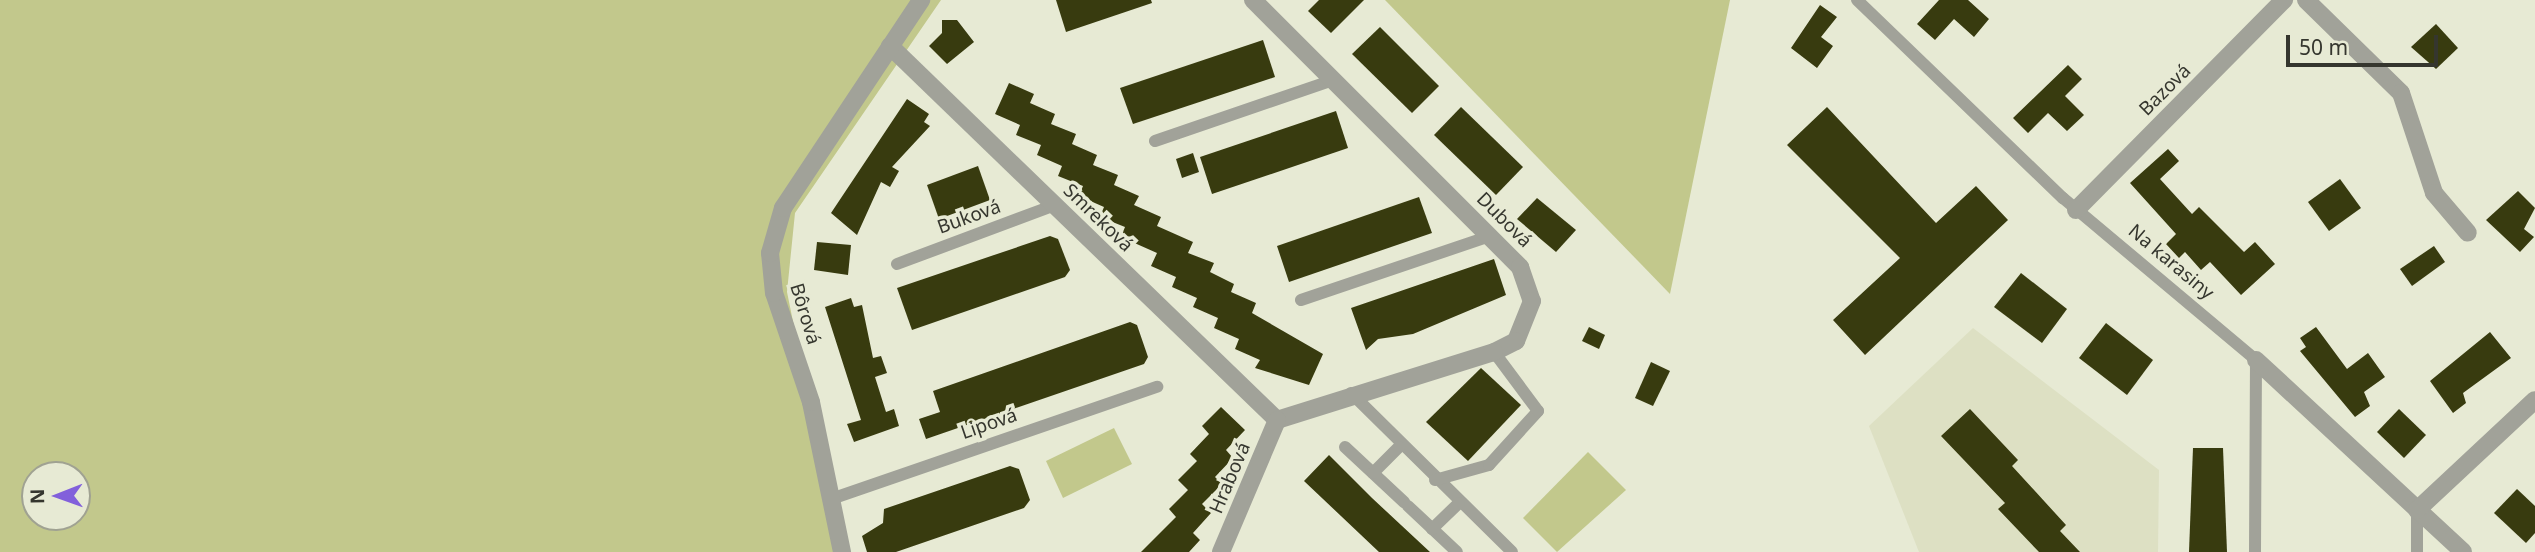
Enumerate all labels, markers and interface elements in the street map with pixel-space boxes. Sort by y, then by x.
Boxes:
scale bar [2290,21,2442,65]
text: 50 m [2299,33,2348,61]
street label: Bazová [2135,60,2195,120]
street label: Smreková [1058,179,1138,257]
street label: Dubová [1472,188,1536,252]
street label: Buková [934,195,1004,239]
street label: Na karasiny [2124,220,2218,304]
street label: Bôrová [785,281,825,347]
street label: Lipová [958,404,1020,444]
street label: Hrabová [1205,439,1255,517]
north arrow [21,461,91,531]
text: N [24,488,50,504]

